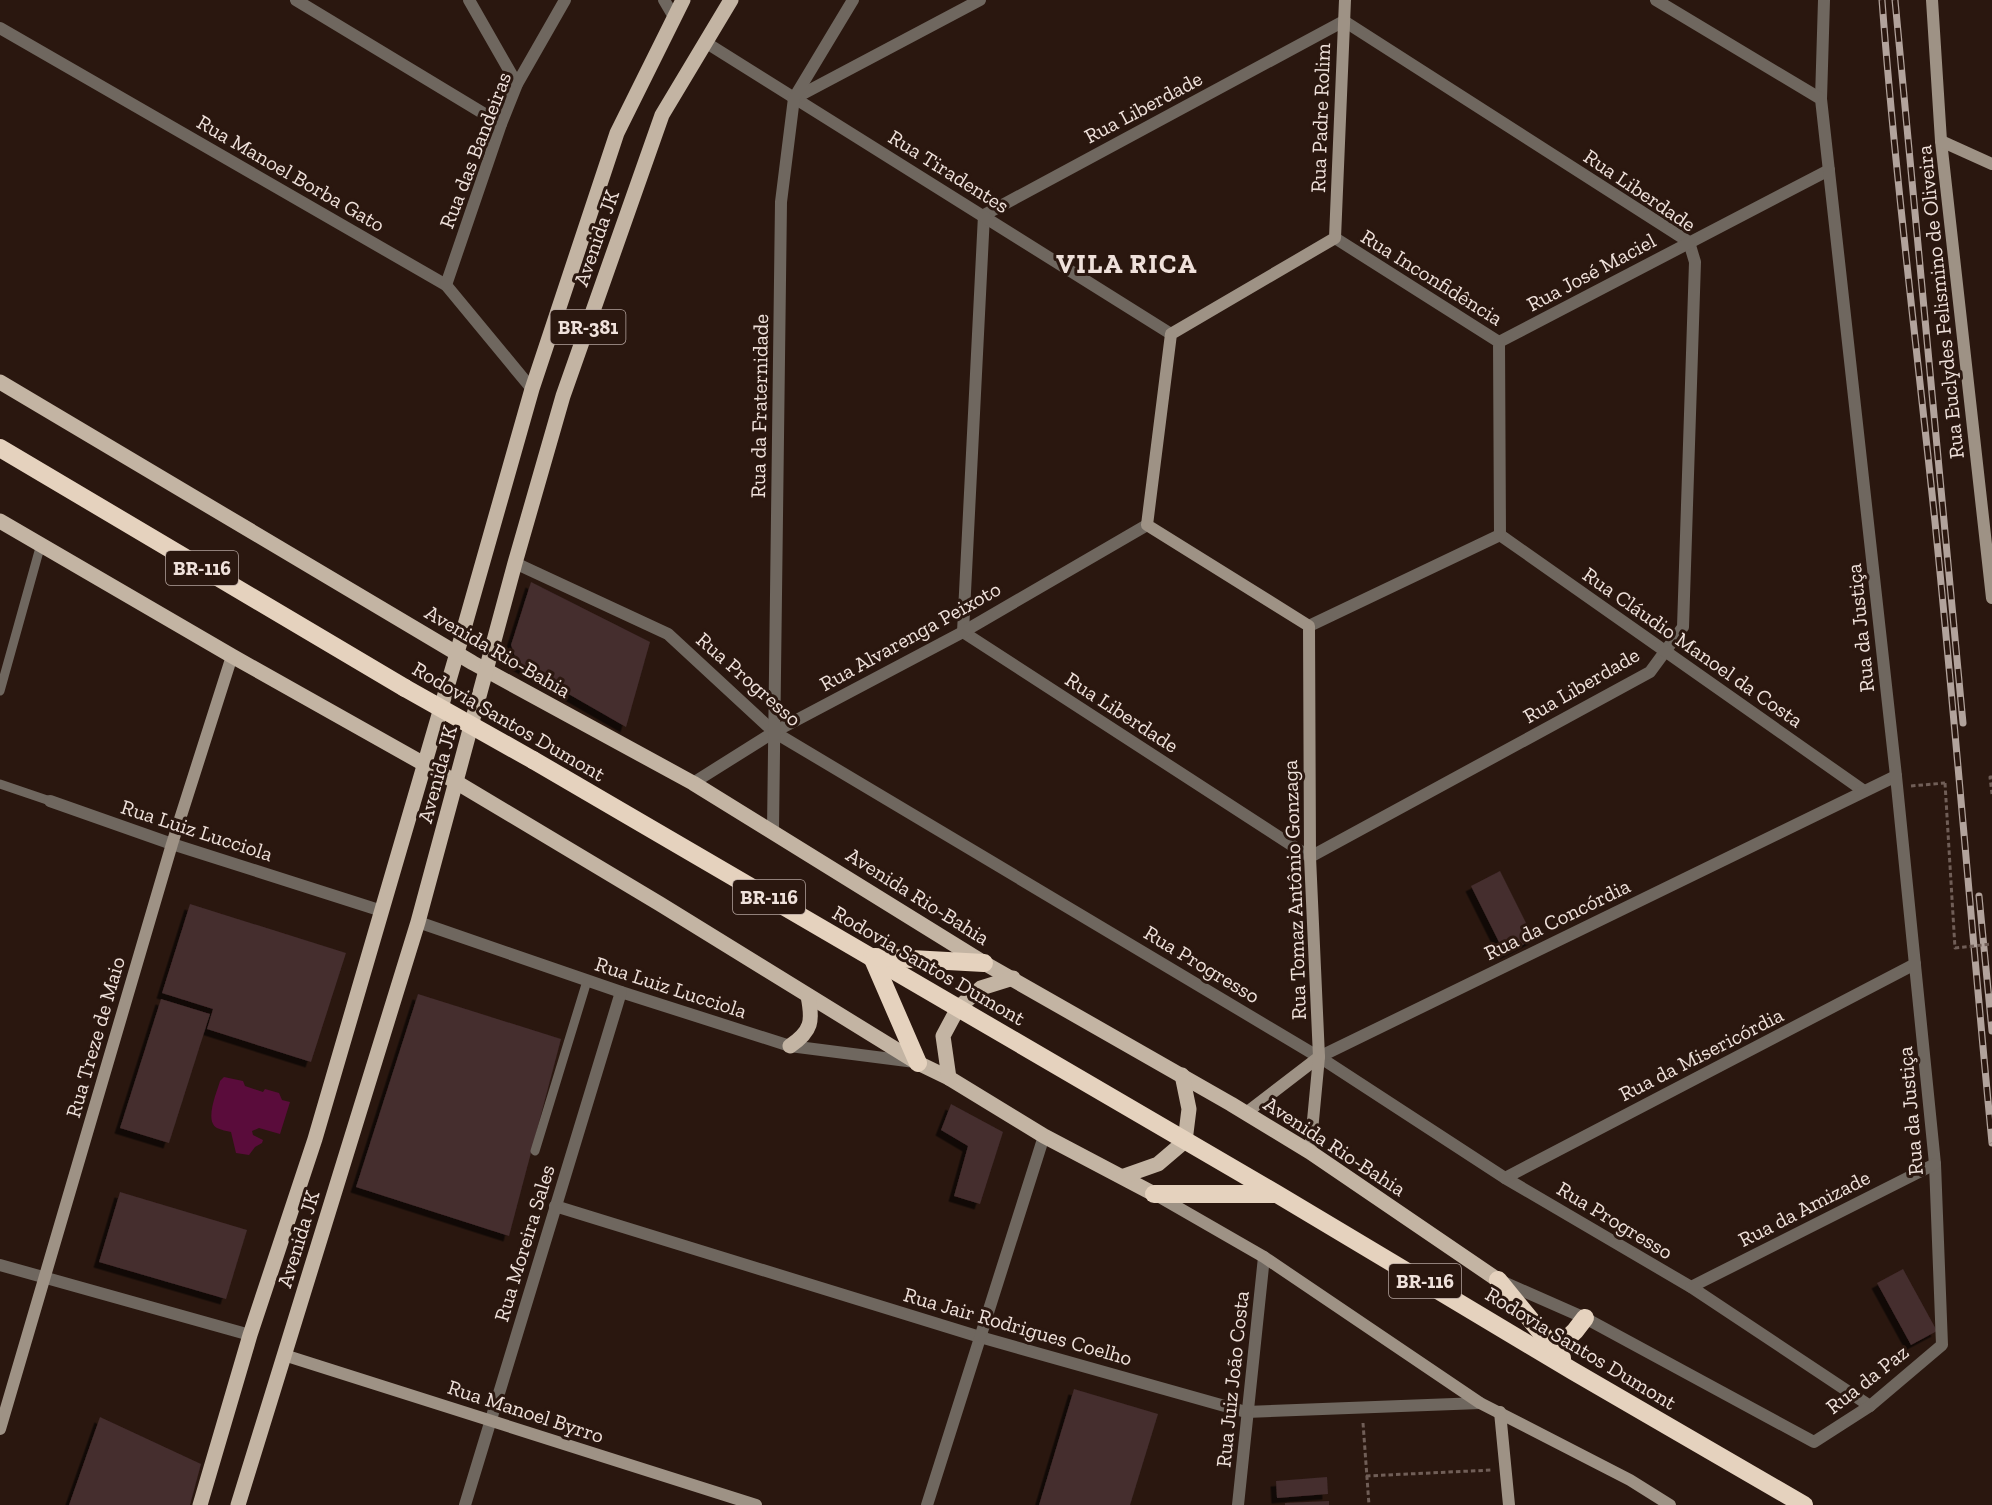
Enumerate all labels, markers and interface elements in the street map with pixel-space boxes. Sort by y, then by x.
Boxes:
street label: Rua Padre Rolim [1305,43,1335,193]
street label: Rua Liberdade [1080,65,1206,149]
street label: Rua das Bandeiras [434,68,516,232]
street label: Rua Manoel Borba Gato [193,109,389,237]
street label: Rua Tiradentes [884,124,1014,218]
street label: Rua Liberdade [1579,143,1701,237]
street label: Rua Euclydes Felismino de Oliveira [1911,144,1969,460]
street label: Avenida JK [568,186,624,289]
street label: Rua Inconfidência [1357,223,1507,331]
street label: Rua José Maciel [1522,227,1660,316]
district label: VILA RICA [1056,248,1198,280]
road number: BR-381 [550,310,626,344]
street label: Rua da Fraternidade [745,314,773,498]
road number: BR-116 [166,551,238,585]
street label: Rua Cláudio Manoel da Costa [1578,561,1808,733]
street label: Rua da Justiça [1841,562,1879,694]
street label: Rua Alvarenga Peixoto [815,576,1005,696]
street label: Avenida Rio-Bahia [421,599,575,703]
street label: Rua Progresso [691,627,807,731]
street label: Rua Liberdade [1518,642,1644,728]
street label: Rodovia Santos Dumont [408,656,610,786]
street label: Rua Liberdade [1061,666,1183,758]
street label: Avenida JK [412,722,462,825]
street label: Rua Tomaz Antônio Gonzaga [1277,759,1311,1021]
street label: Rua Luiz Lucciola [118,794,276,866]
street label: Avenida Rio-Bahia [842,842,994,950]
street label: Rua da Concórdia [1480,873,1634,965]
road number: BR-116 [733,880,805,914]
street label: Rodovia Santos Dumont [828,900,1030,1030]
street label: Rua Progresso [1140,920,1264,1008]
street label: Rua Luiz Lucciola [592,951,750,1023]
street label: Rua Treze de Maio [60,954,130,1120]
street label: Rua da Misericórdia [1615,1002,1787,1106]
street label: Rua da Justiça [1892,1045,1928,1177]
street label: Avenida Rio-Bahia [1259,1091,1411,1201]
street label: Rua Moreira Sales [488,1162,560,1324]
street label: Rua da Amizade [1734,1164,1874,1252]
street label: Rua Progresso [1553,1176,1677,1264]
street label: Avenida JK [271,1187,325,1290]
road number: BR-116 [1389,1264,1461,1298]
street label: Rua Jair Rodrigues Coelho [901,1281,1135,1371]
street label: Rodovia Santos Dumont [1481,1281,1681,1415]
street label: Rua Juiz João Costa [1210,1290,1254,1468]
street label: Rua da Paz [1821,1339,1913,1419]
street label: Rua Manoel Byrro [445,1374,607,1448]

